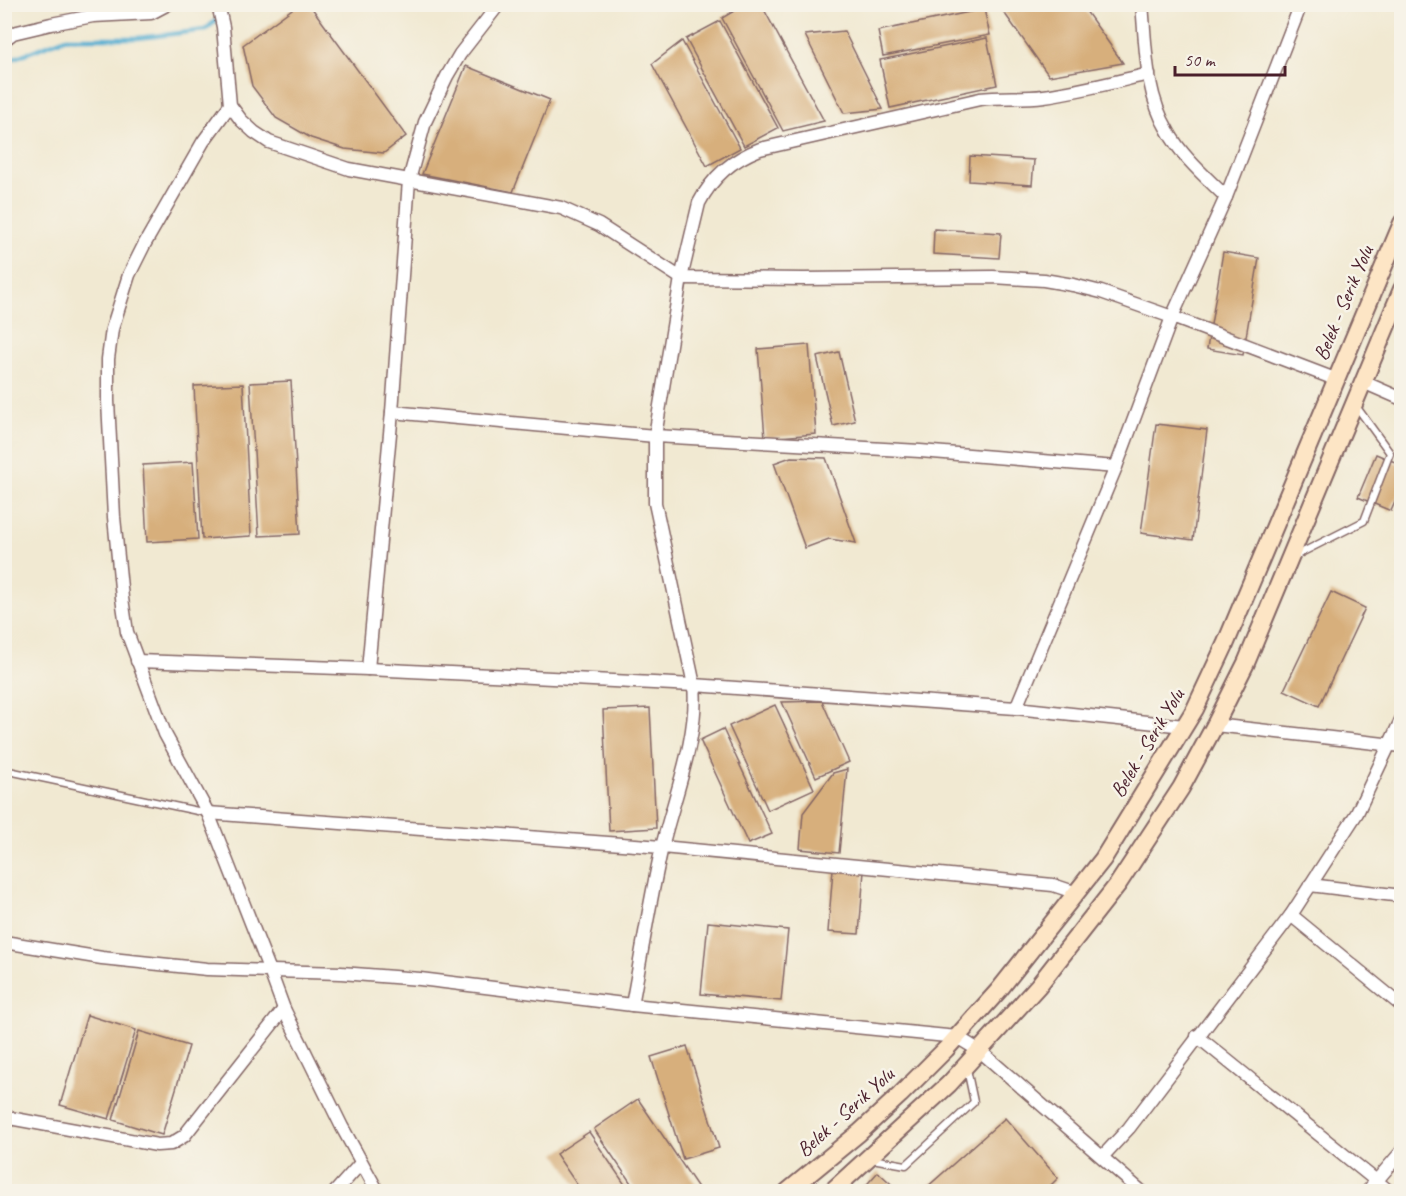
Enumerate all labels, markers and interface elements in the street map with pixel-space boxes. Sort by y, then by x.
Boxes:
scale bar [1175,39,1284,77]
text: 50 m [1184,49,1217,71]
street label: Belek - Serik Yolu [1307,241,1379,364]
street label: Belek - Serik Yolu [1104,683,1190,802]
street label: Belek - Serik Yolu [791,1061,900,1162]

